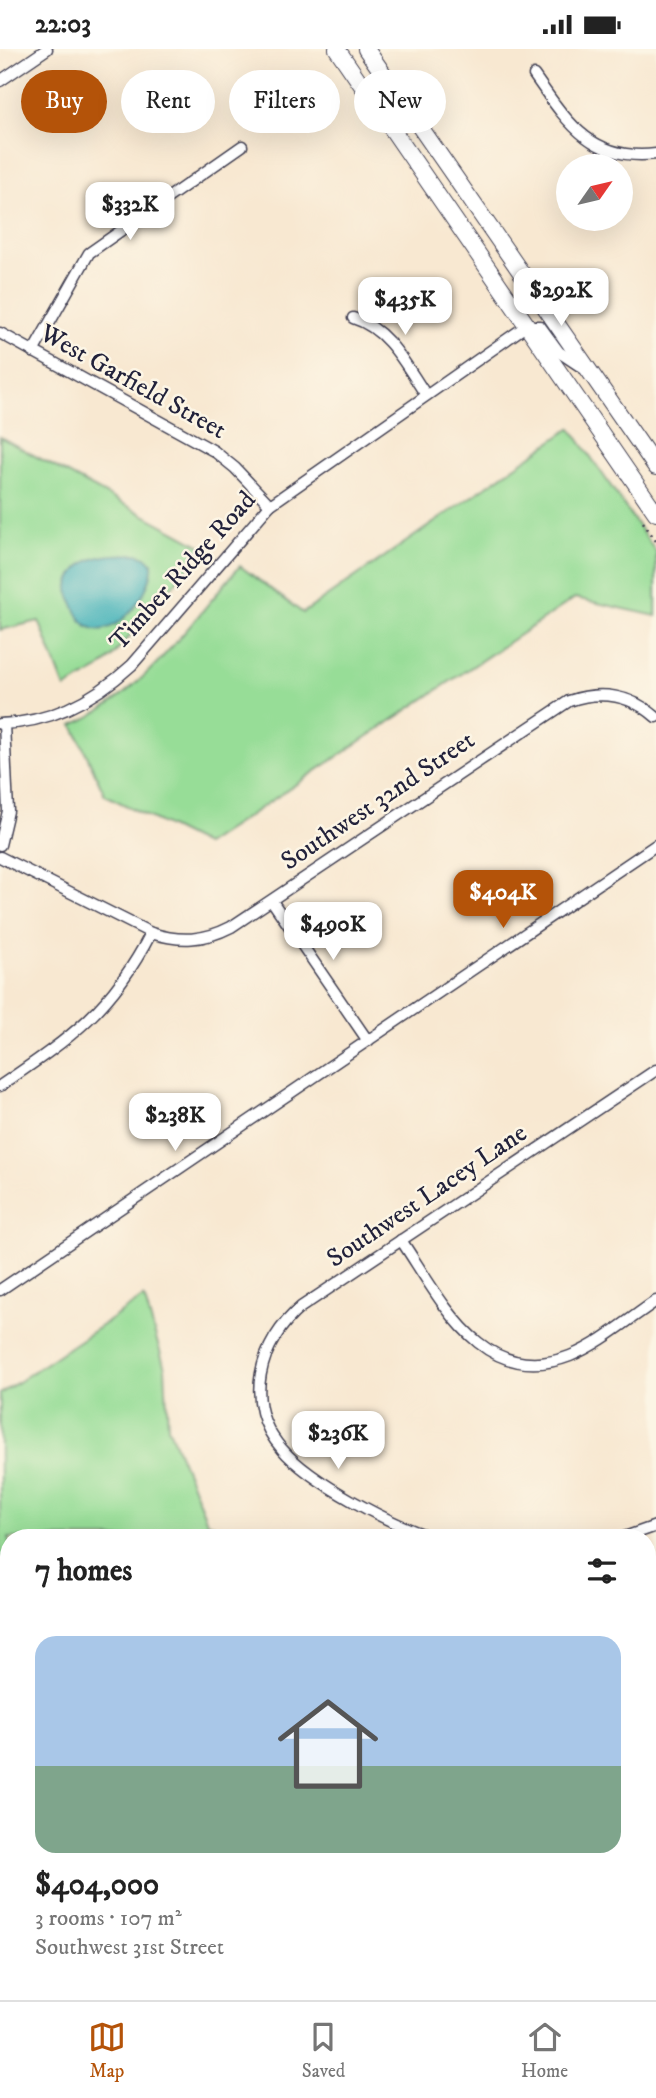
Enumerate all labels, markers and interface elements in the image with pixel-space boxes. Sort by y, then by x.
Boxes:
text: 22:03 [35,8,91,41]
chip: Buy [21,70,107,133]
chip: Rent [121,70,215,133]
chip: Filters [229,70,340,133]
chip: New [354,70,446,133]
north arrow [556,154,634,231]
map controls [556,154,633,231]
pin: $332K [81,183,179,242]
text: $332K [101,190,159,219]
pin: $292K [512,268,610,328]
text: $292K [530,276,592,305]
pin: $435K [356,278,454,337]
text: $435K [374,285,436,314]
street label: West Garfield Street [33,317,232,447]
street label: Timber Ridge Road [103,484,263,658]
street label: Southwest 32nd Street [275,724,481,878]
pin: $404K [454,871,552,930]
text: $404K [469,878,537,907]
pin: $490K [284,902,382,962]
text: $490K [300,910,366,939]
pin: $238K [126,1093,224,1153]
text: $238K [145,1101,205,1130]
street label: Southwest Lacey Lane [321,1117,533,1275]
pin: $236K [289,1411,387,1471]
text: $236K [308,1419,368,1448]
icon: filters [583,1552,621,1590]
text: 7 homes [35,1553,132,1590]
icon: home [265,1681,391,1807]
text: $404,000 [35,1867,159,1904]
text: 3 rooms · 107 m² [35,1904,182,1933]
text: Southwest 31st Street [35,1933,224,1962]
tab: Map [88,2018,126,2083]
tab: Saved [302,2018,345,2083]
tab: Home [521,2018,568,2083]

